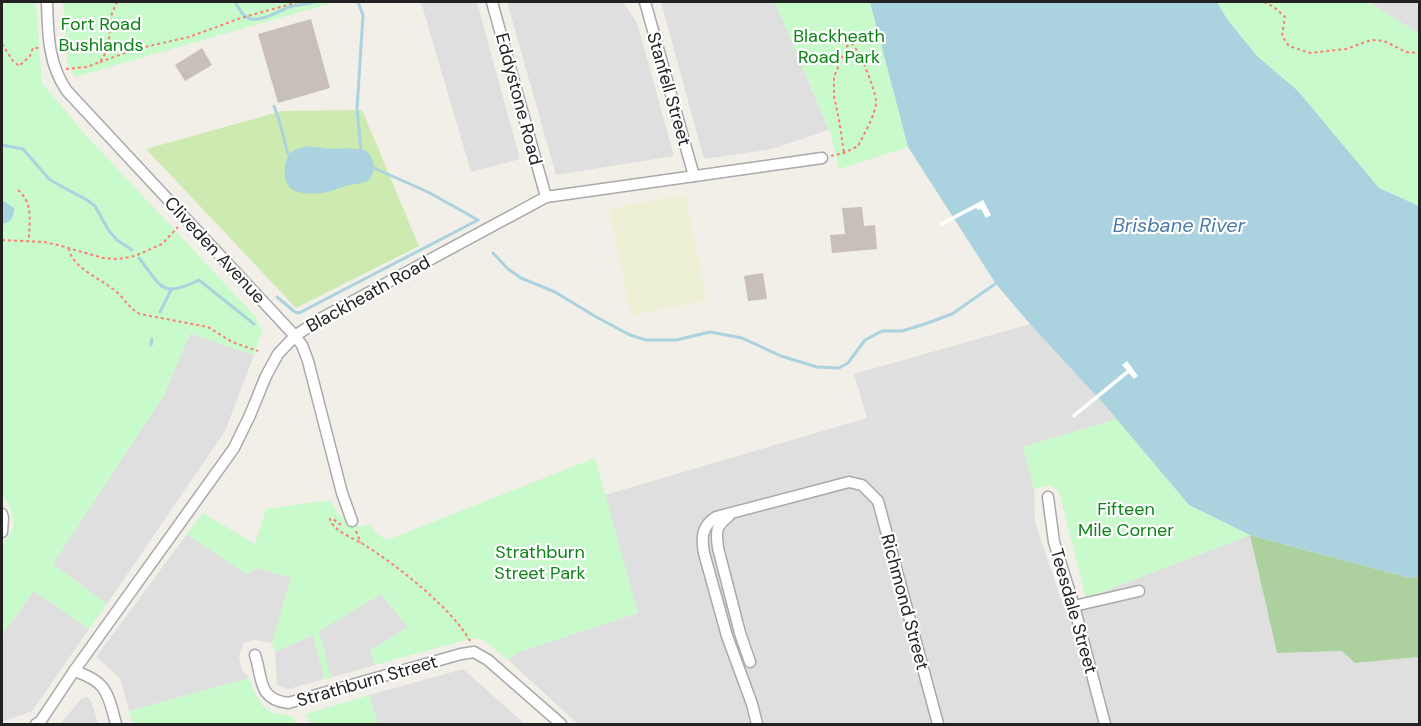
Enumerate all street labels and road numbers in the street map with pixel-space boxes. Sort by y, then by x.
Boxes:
street label: Stanfell Street [641,29,697,149]
street label: Eddystone Road [490,30,548,168]
street label: Cliveden Avenue [159,191,271,309]
street label: Blackheath Road [302,250,434,338]
street label: Richmond Street [875,531,935,673]
street label: Teesdale Street [1045,546,1103,676]
street label: Strathburn Street [294,649,440,713]

